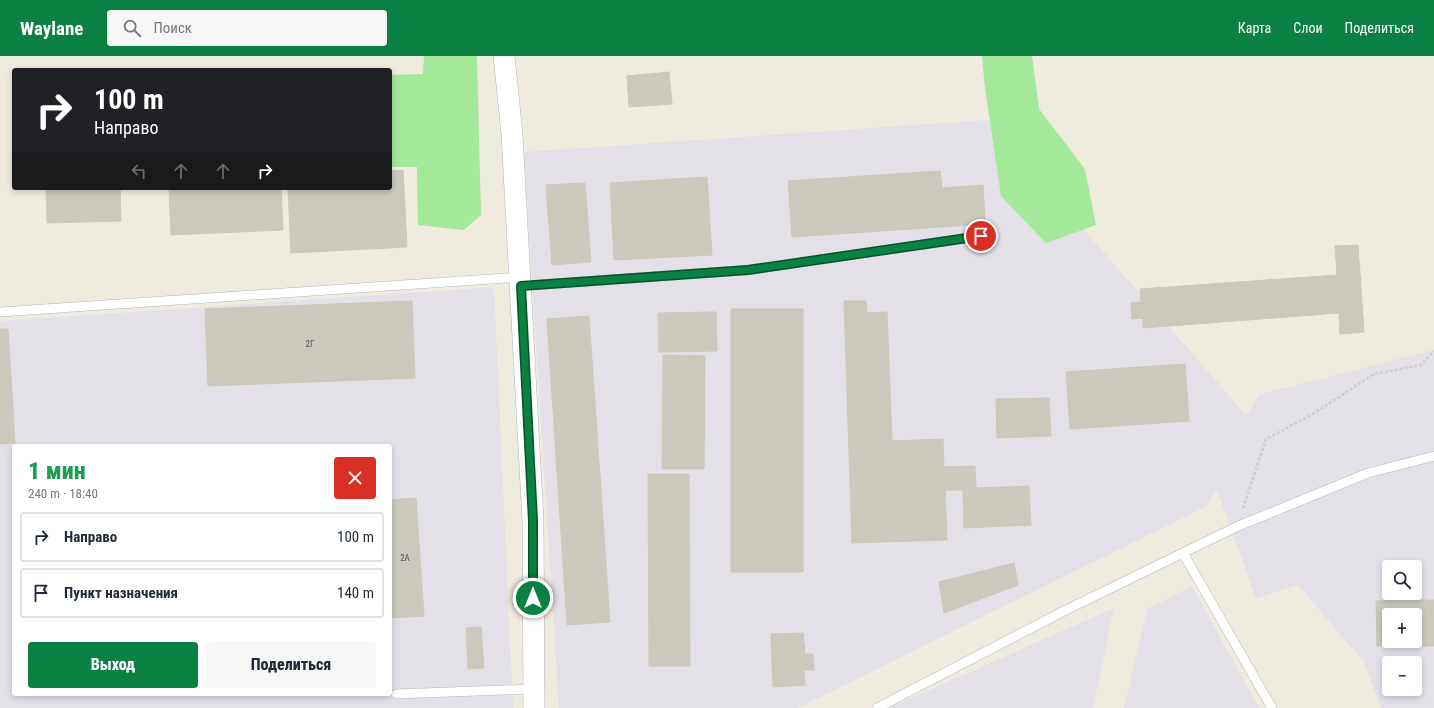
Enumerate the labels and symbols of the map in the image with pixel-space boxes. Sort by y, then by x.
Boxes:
pin [964,219,998,253]
house number: 2Г [306,339,315,349]
house number: 2А [400,553,410,563]
position arrow [512,577,554,619]

